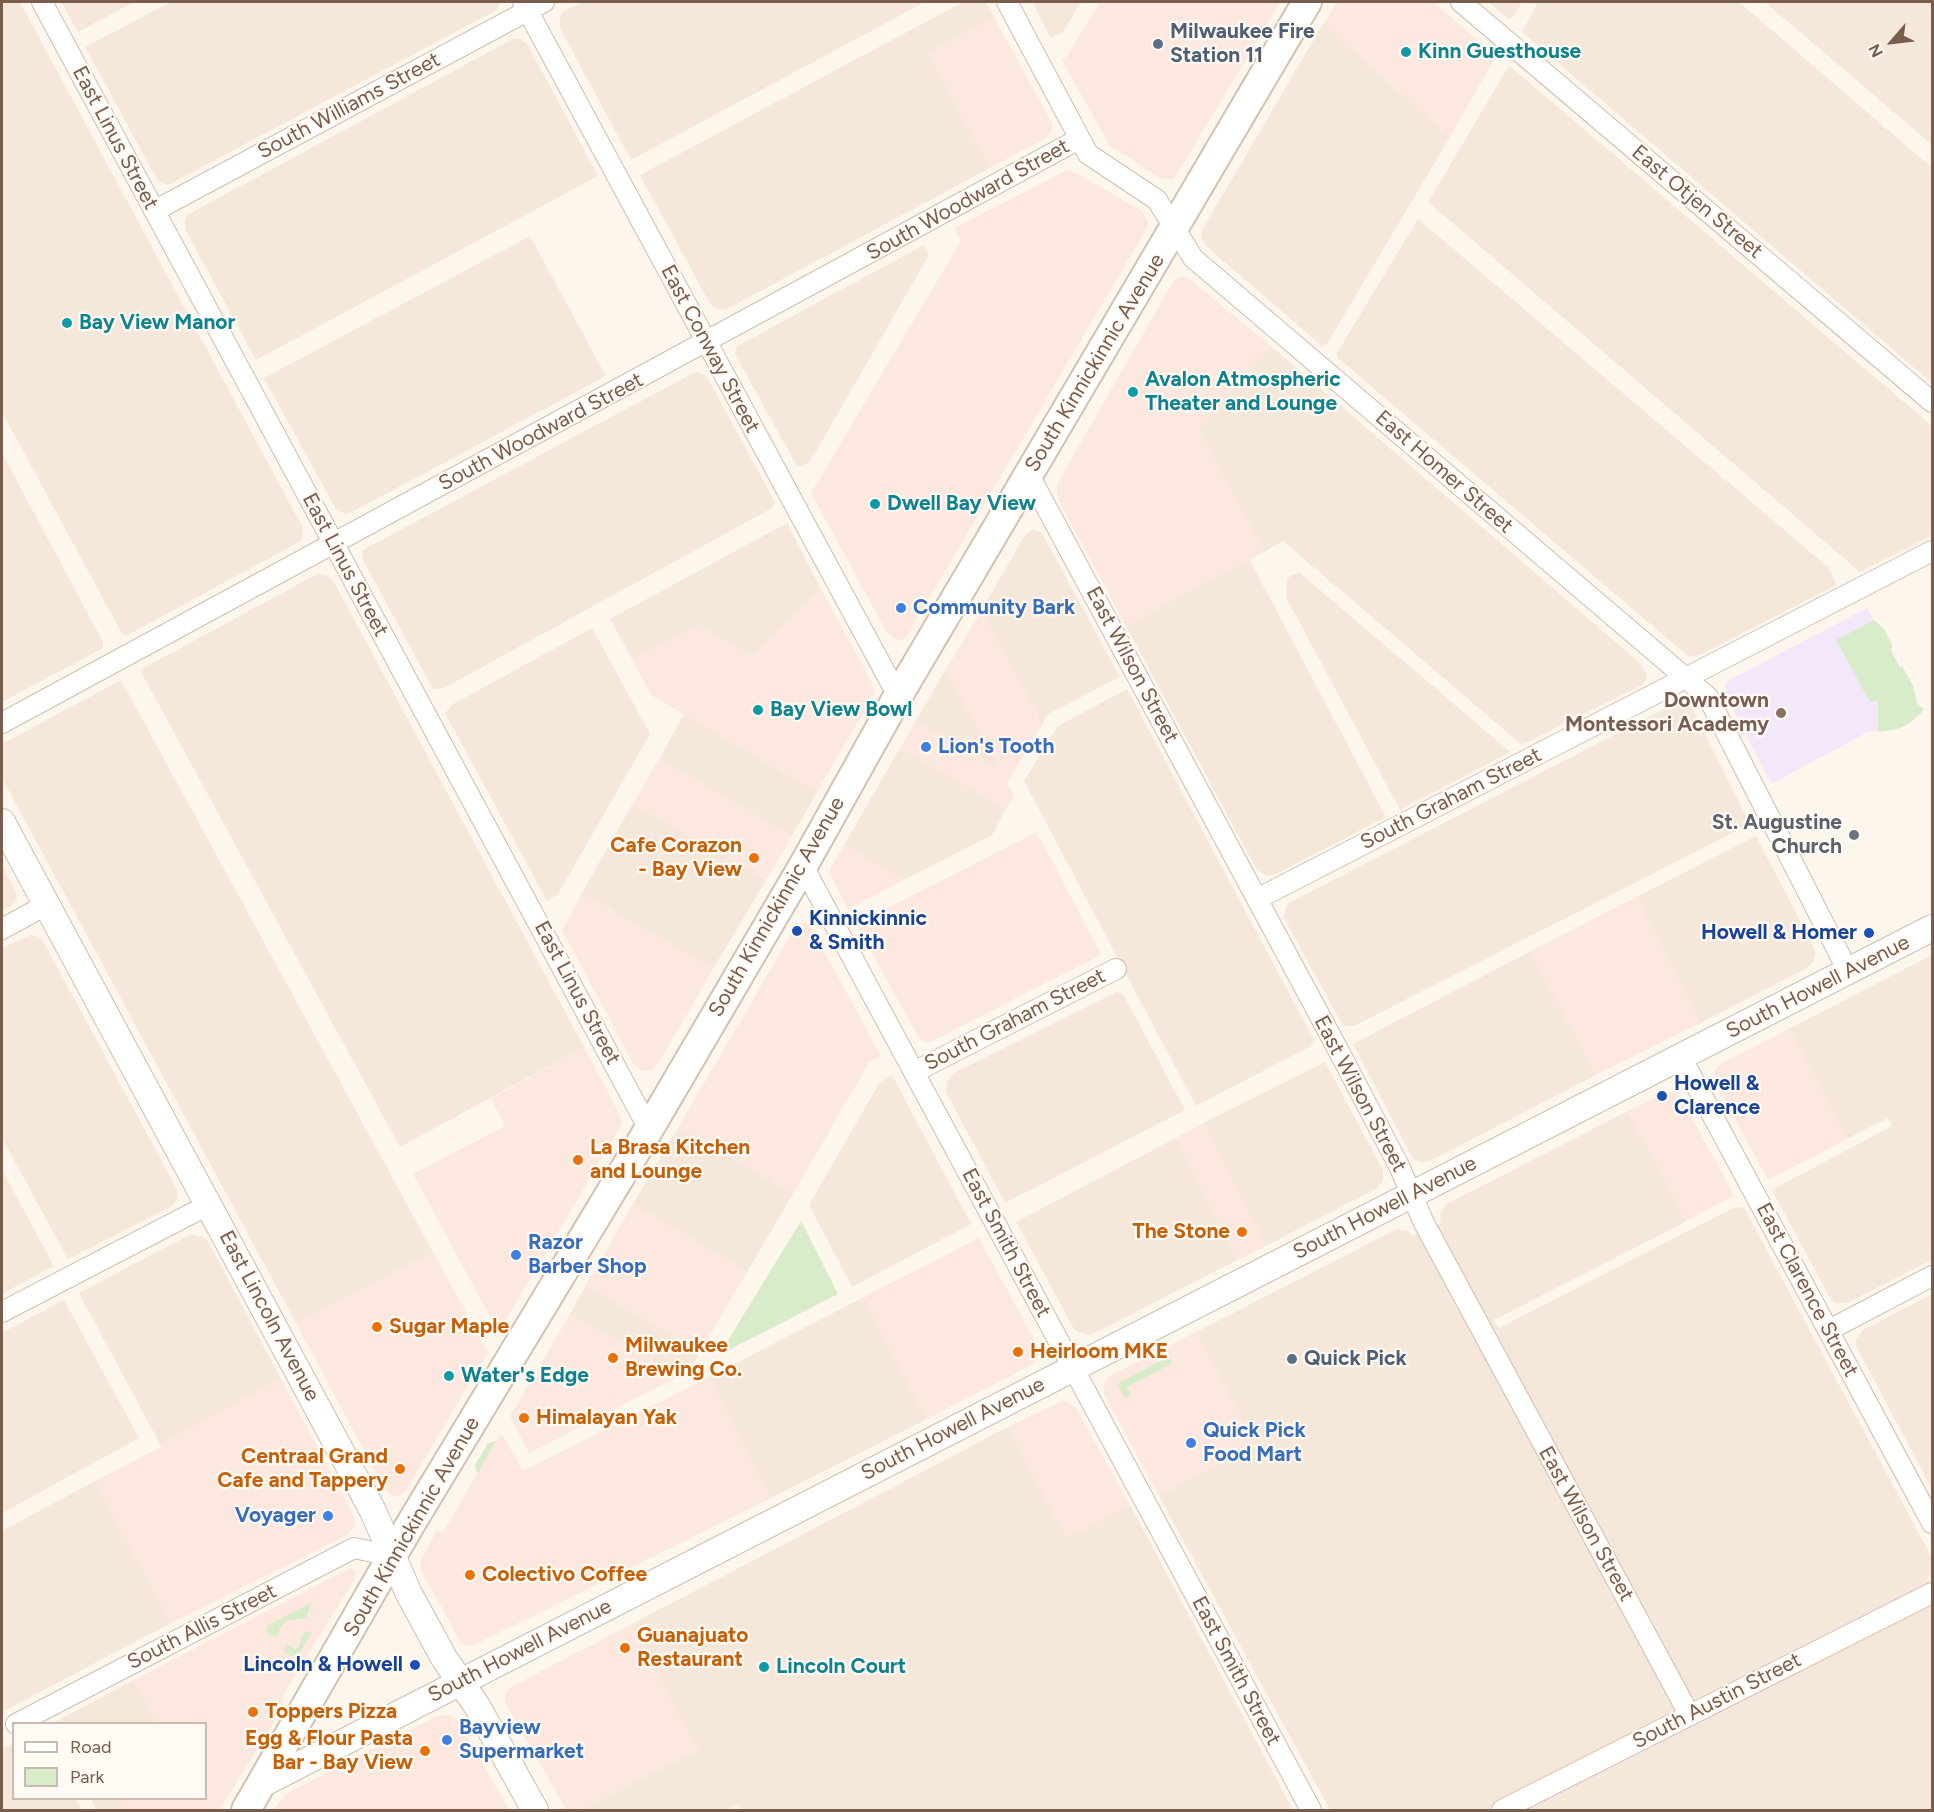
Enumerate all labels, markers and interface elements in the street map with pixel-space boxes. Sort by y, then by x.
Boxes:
north arrow [1862,12,1922,72]
place label: Milwaukee Fire Station 11 [1170,19,1315,69]
marker: Milwaukee Fire Station 11 [1151,37,1165,51]
place label: Kinn Guesthouse [1418,39,1581,65]
text: N [1864,41,1887,61]
marker: Kinn Guesthouse [1399,45,1413,59]
street label: South Williams Street [253,47,445,165]
street label: East Linus Street [67,62,163,214]
street label: South Woodward Street [862,134,1074,266]
street label: East Otjen Street [1626,140,1768,264]
street label: South Kinnickinnic Avenue [1020,249,1170,477]
street label: East Conway Street [655,261,765,437]
place label: Bay View Manor [79,310,235,336]
marker: Bay View Manor [60,316,74,330]
street label: South Woodward Street [434,367,648,497]
place label: Avalon Atmospheric Theater and Lounge [1145,367,1341,417]
marker: Avalon Atmospheric Theater and Lounge [1126,385,1140,399]
street label: East Homer Street [1370,405,1518,539]
street label: East Linus Street [297,489,393,641]
place label: Dwell Bay View [887,491,1036,517]
marker: Dwell Bay View [868,497,882,511]
street label: East Wilson Street [1080,583,1184,747]
place label: Community Bark [913,595,1075,621]
marker: Community Bark [894,601,908,615]
place label: Downtown Montessori Academy [1565,688,1769,738]
place label: Bay View Bowl [770,697,913,723]
marker: Bay View Bowl [751,703,765,717]
marker: Downtown Montessori Academy [1774,706,1788,720]
place label: Lion's Tooth [938,734,1055,760]
marker: Lion's Tooth [919,740,933,754]
street label: South Graham Street [1356,742,1546,856]
street label: South Kinnickinnic Avenue [704,792,850,1022]
place label: St. Augustine Church [1712,810,1842,860]
marker: St. Augustine Church [1847,828,1861,842]
place label: Cafe Corazon - Bay View [610,833,742,883]
marker: Cafe Corazon - Bay View [747,851,761,865]
place label: Kinnickinnic & Smith [809,906,927,956]
street label: East Linus Street [529,917,625,1069]
place label: Howell & Homer [1701,920,1857,946]
marker: Kinnickinnic & Smith [790,924,804,938]
marker: Howell & Homer [1862,926,1876,940]
street label: South Howell Avenue [1722,930,1914,1044]
street label: South Graham Street [920,963,1110,1077]
street label: East Wilson Street [1308,1012,1412,1176]
place label: Howell & Clarence [1674,1071,1760,1121]
marker: Howell & Clarence [1655,1089,1669,1103]
place label: La Brasa Kitchen and Lounge [590,1135,750,1185]
street label: South Howell Avenue [1289,1151,1481,1265]
marker: La Brasa Kitchen and Lounge [571,1153,585,1167]
street label: East Smith Street [956,1164,1056,1322]
street label: East Clarence Street [1750,1199,1864,1381]
place label: The Stone [1132,1219,1230,1245]
marker: The Stone [1235,1225,1249,1239]
street label: East Lincoln Avenue [213,1226,325,1406]
place label: Razor Barber Shop [528,1230,647,1280]
marker: Razor Barber Shop [509,1248,523,1262]
place label: Sugar Maple [389,1314,509,1340]
marker: Sugar Maple [370,1320,384,1334]
place label: Milwaukee Brewing Co. [625,1333,742,1383]
place label: Heirloom MKE [1030,1339,1168,1365]
marker: Heirloom MKE [1011,1345,1025,1359]
place label: Quick Pick [1304,1346,1407,1372]
marker: Milwaukee Brewing Co. [606,1351,620,1365]
marker: Quick Pick [1285,1352,1299,1366]
place label: Water's Edge [461,1363,589,1389]
marker: Water's Edge [442,1369,456,1383]
street label: South Howell Avenue [857,1372,1049,1486]
place label: Himalayan Yak [536,1405,677,1431]
marker: Himalayan Yak [517,1411,531,1425]
street label: South Kinnickinnic Avenue [339,1412,485,1642]
place label: Quick Pick Food Mart [1203,1418,1306,1468]
marker: Quick Pick Food Mart [1184,1436,1198,1450]
street label: East Wilson Street [1533,1442,1639,1606]
place label: Centraal Grand Cafe and Tappery [217,1444,388,1494]
marker: Centraal Grand Cafe and Tappery [393,1462,407,1476]
place label: Voyager [235,1503,316,1529]
marker: Voyager [321,1509,335,1523]
place label: Colectivo Coffee [482,1562,647,1588]
marker: Colectivo Coffee [463,1568,477,1582]
street label: South Allis Street [123,1579,281,1675]
street label: East Smith Street [1186,1592,1286,1750]
street label: South Howell Avenue [424,1594,616,1708]
place label: Guanajuato Restaurant [637,1623,749,1673]
marker: Guanajuato Restaurant [618,1641,632,1655]
street label: South Austin Street [1628,1648,1806,1754]
place label: Lincoln & Howell [243,1652,403,1678]
place label: Lincoln Court [776,1654,906,1680]
marker: Lincoln & Howell [408,1658,422,1672]
marker: Lincoln Court [757,1660,771,1674]
place label: Toppers Pizza [265,1699,397,1725]
marker: Toppers Pizza [246,1705,260,1719]
place label: Bayview Supermarket [459,1715,584,1765]
legend [12,1722,207,1800]
place label: Egg & Flour Pasta Bar - Bay View [245,1726,413,1776]
marker: Bayview Supermarket [440,1733,454,1747]
text: Road [70,1736,111,1758]
marker: Egg & Flour Pasta Bar - Bay View [418,1744,432,1758]
text: Park [70,1766,104,1788]

